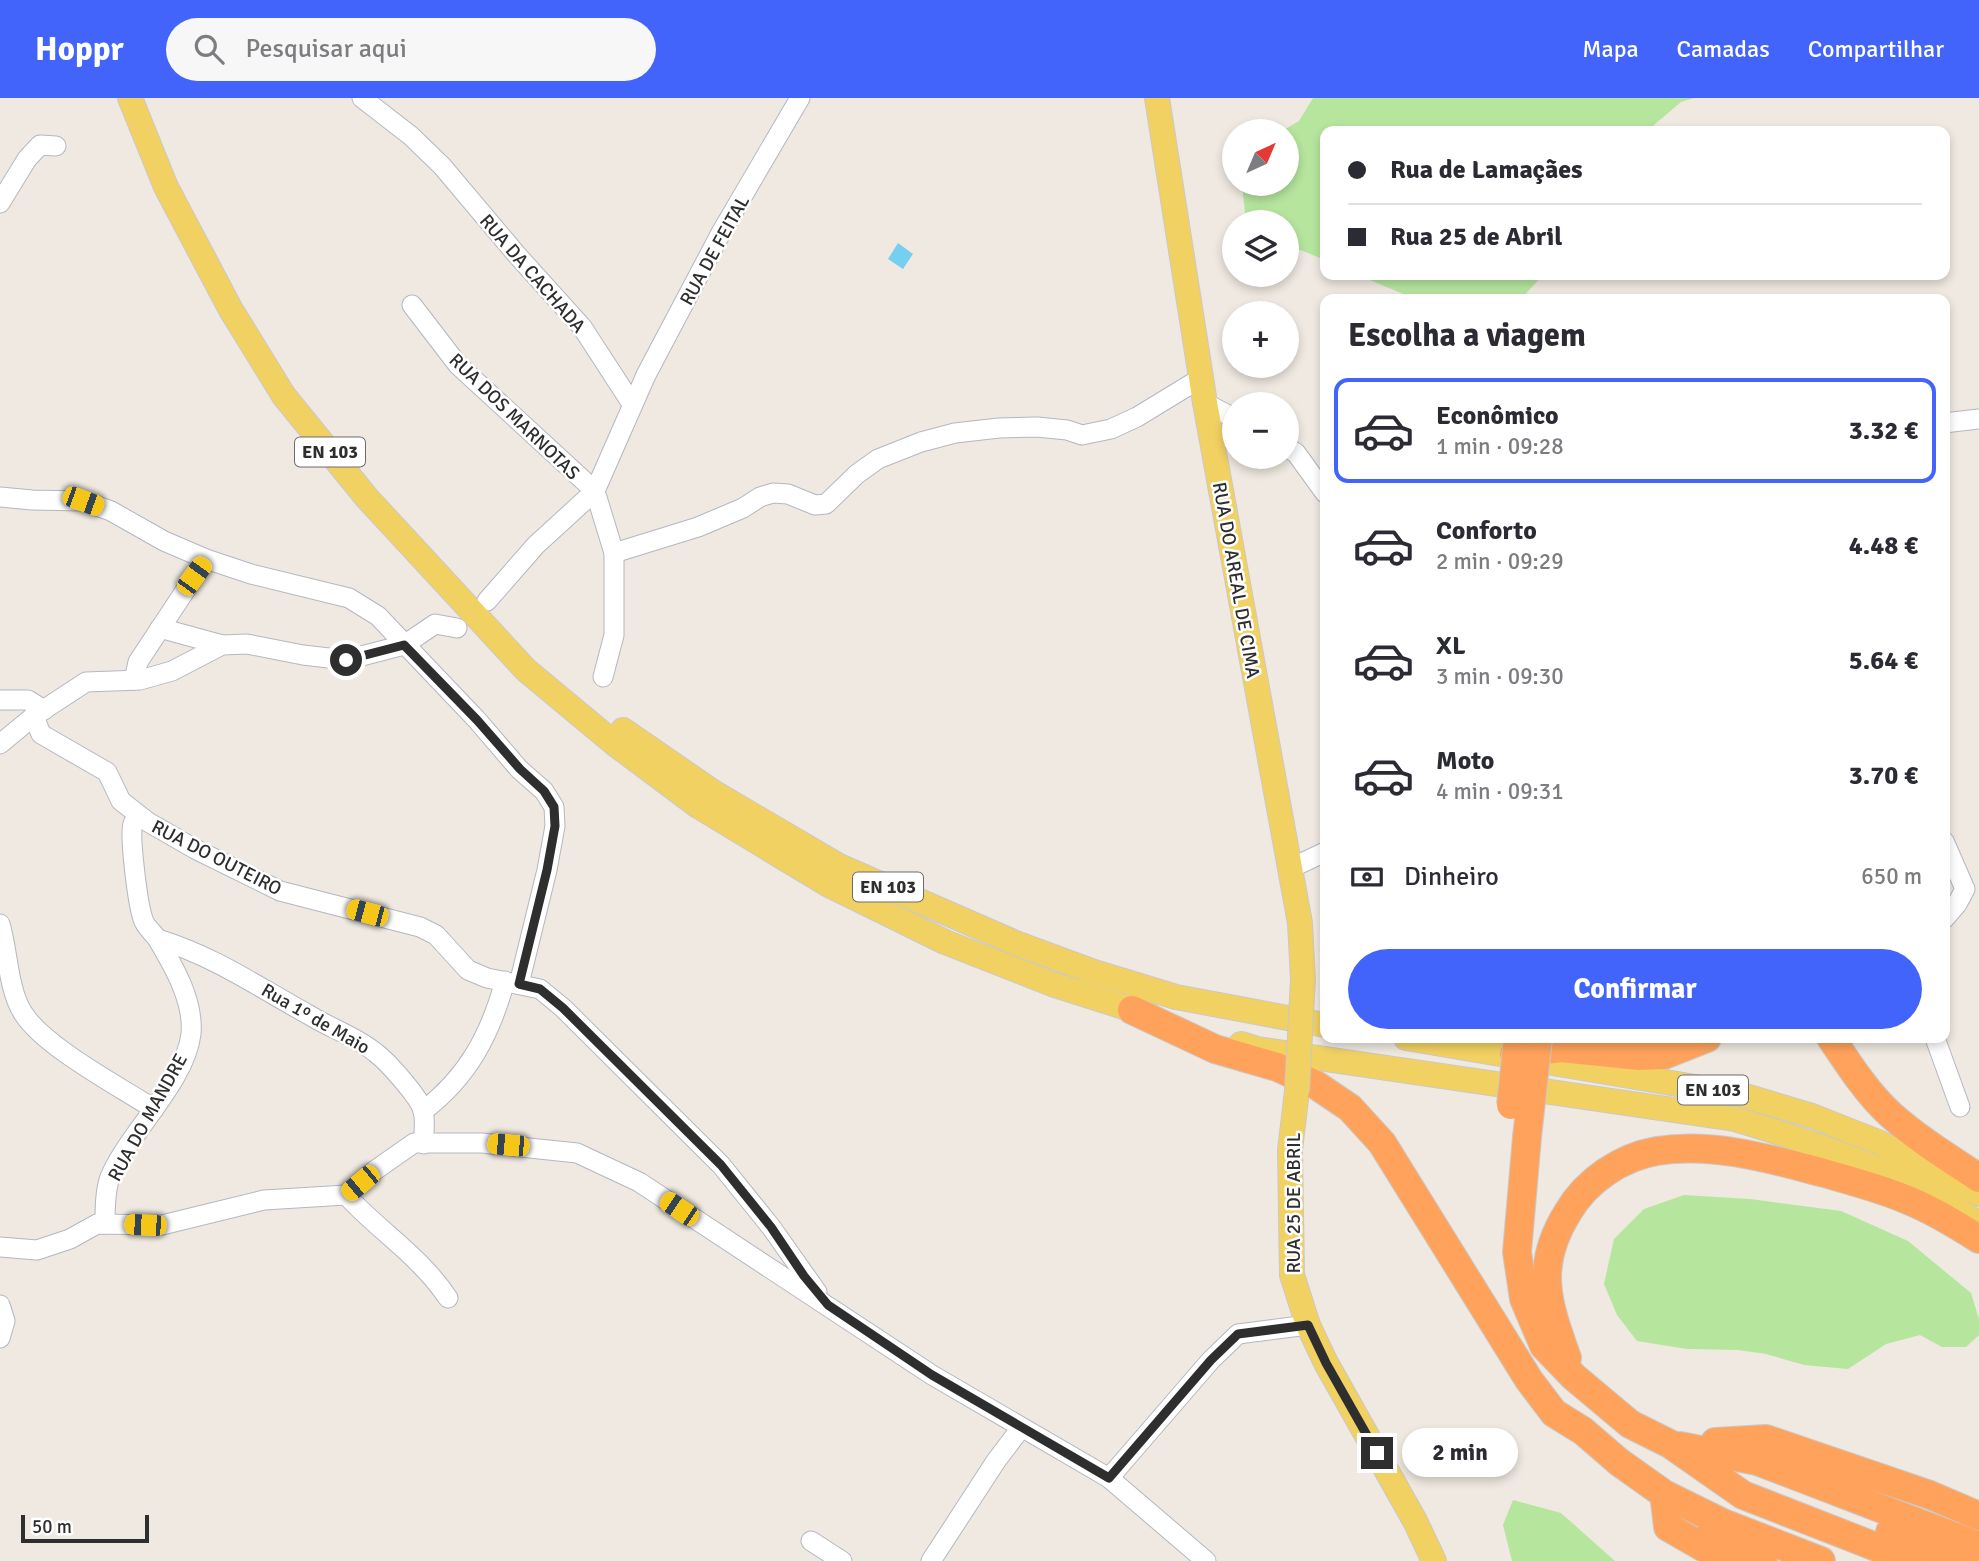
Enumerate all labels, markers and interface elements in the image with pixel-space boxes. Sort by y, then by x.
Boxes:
search box [166,18,656,81]
text: Hoppr [35,29,124,70]
icon: search [190,30,228,68]
text: Pesquisar aqui [246,33,407,65]
text: Mapa [1582,34,1639,64]
text: Camadas [1677,34,1770,64]
text: Compartilhar [1808,34,1944,64]
north arrow [1222,119,1298,196]
map controls [1222,119,1299,469]
text: Rua de Lamaçães [1390,154,1583,186]
street label: RUA DE FEITAL [675,191,755,310]
street label: RUA DA CACHADA [474,209,591,338]
button: layers [1222,210,1299,287]
text: Rua 25 de Abril [1390,221,1562,253]
button: + [1222,301,1299,378]
text: Escolha a viagem [1348,316,1586,355]
street label: RUA DOS MARNOTAS [444,348,585,485]
button: − [1222,392,1299,469]
icon: car [1352,399,1415,462]
text: Econômico [1436,400,1559,432]
text: 3.32 € [1849,415,1918,447]
text: 1 min · 09:28 [1436,432,1564,461]
road number: EN 103 [295,438,365,466]
street label: RUA DO AREAL DE CIMA [1207,480,1265,681]
car [60,484,107,518]
icon: car [1352,514,1415,577]
text: Conforto [1436,515,1537,547]
text: 4.48 € [1849,530,1918,562]
text: 2 min · 09:29 [1436,547,1564,576]
car [174,553,215,599]
icon: car [1352,629,1415,692]
text: XL [1436,630,1466,662]
route start [330,644,362,676]
text: 5.64 € [1849,645,1918,677]
text: 3 min · 09:30 [1436,662,1564,691]
icon: car [1352,744,1415,807]
text: Moto [1436,745,1494,777]
text: 3.70 € [1849,760,1918,792]
text: 4 min · 09:31 [1436,777,1564,806]
street label: RUA DO OUTEIRO [147,815,286,901]
icon: cash [1348,858,1386,896]
text: Dinheiro [1404,861,1499,893]
text: 650 m [1861,862,1922,891]
road number: EN 103 [853,872,923,902]
car [344,897,391,929]
button: Confirmar [1348,949,1922,1029]
street label: Rua 1º de Maio [257,978,374,1060]
street label: RUA DO MANDRE [103,1049,193,1186]
road number: EN 103 [1678,1076,1748,1105]
street label: RUA 25 DE ABRIL [1282,1132,1306,1274]
car [487,1133,530,1157]
car [338,1161,383,1205]
car [656,1189,703,1229]
car [124,1214,167,1236]
callout: 2 min [1402,1428,1517,1478]
route end [1361,1437,1393,1469]
text: 2 min [1432,1438,1488,1467]
scale bar [21,1512,149,1544]
text: 50 m [32,1515,72,1539]

